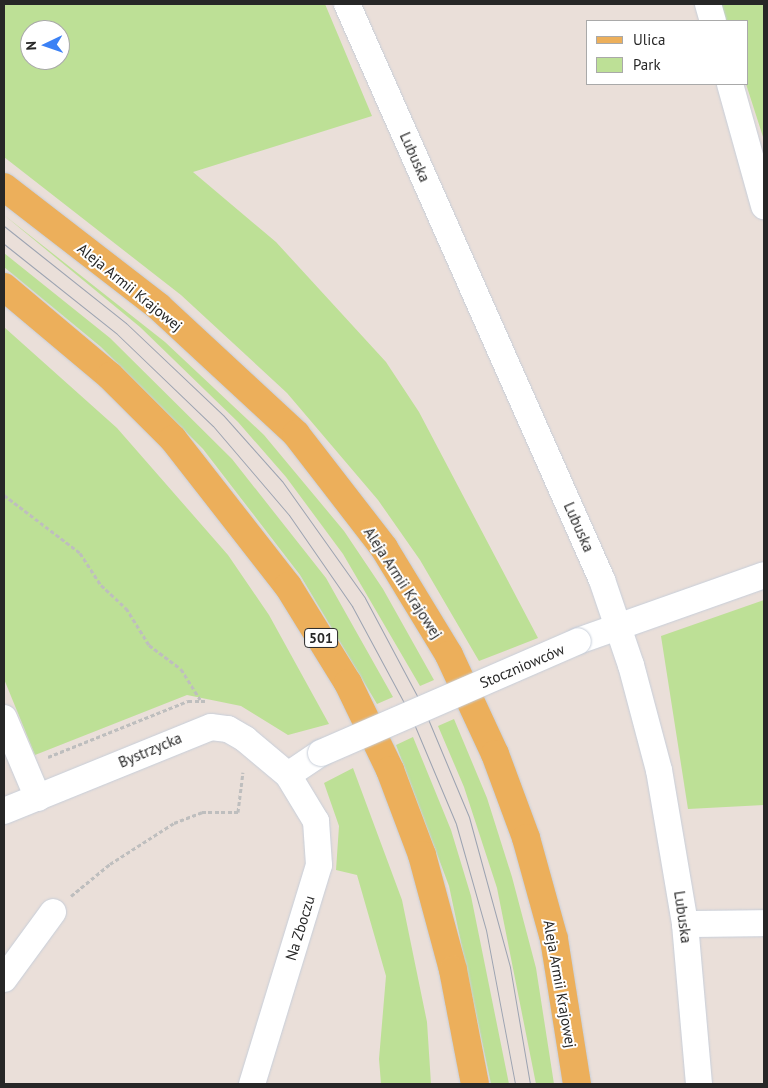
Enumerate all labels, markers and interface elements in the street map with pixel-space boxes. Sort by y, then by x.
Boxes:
north arrow [20,20,70,70]
legend [586,20,748,85]
text: Ulica [633,30,665,49]
text: N [22,41,40,51]
text: Park [633,55,661,74]
street label: Lubuska [396,129,434,185]
street label: Aleja Armii Krajowej [74,239,186,335]
street label: Lubuska [560,499,598,555]
street label: Aleja Armii Krajowej [360,524,446,642]
road number: 501 [304,626,338,650]
street label: Stoczniowców [477,640,567,692]
street label: Bystrzycka [116,729,184,771]
street label: Lubuska [670,890,696,944]
street label: Na Zboczu [282,893,318,963]
street label: Aleja Armii Krajowej [540,918,580,1050]

